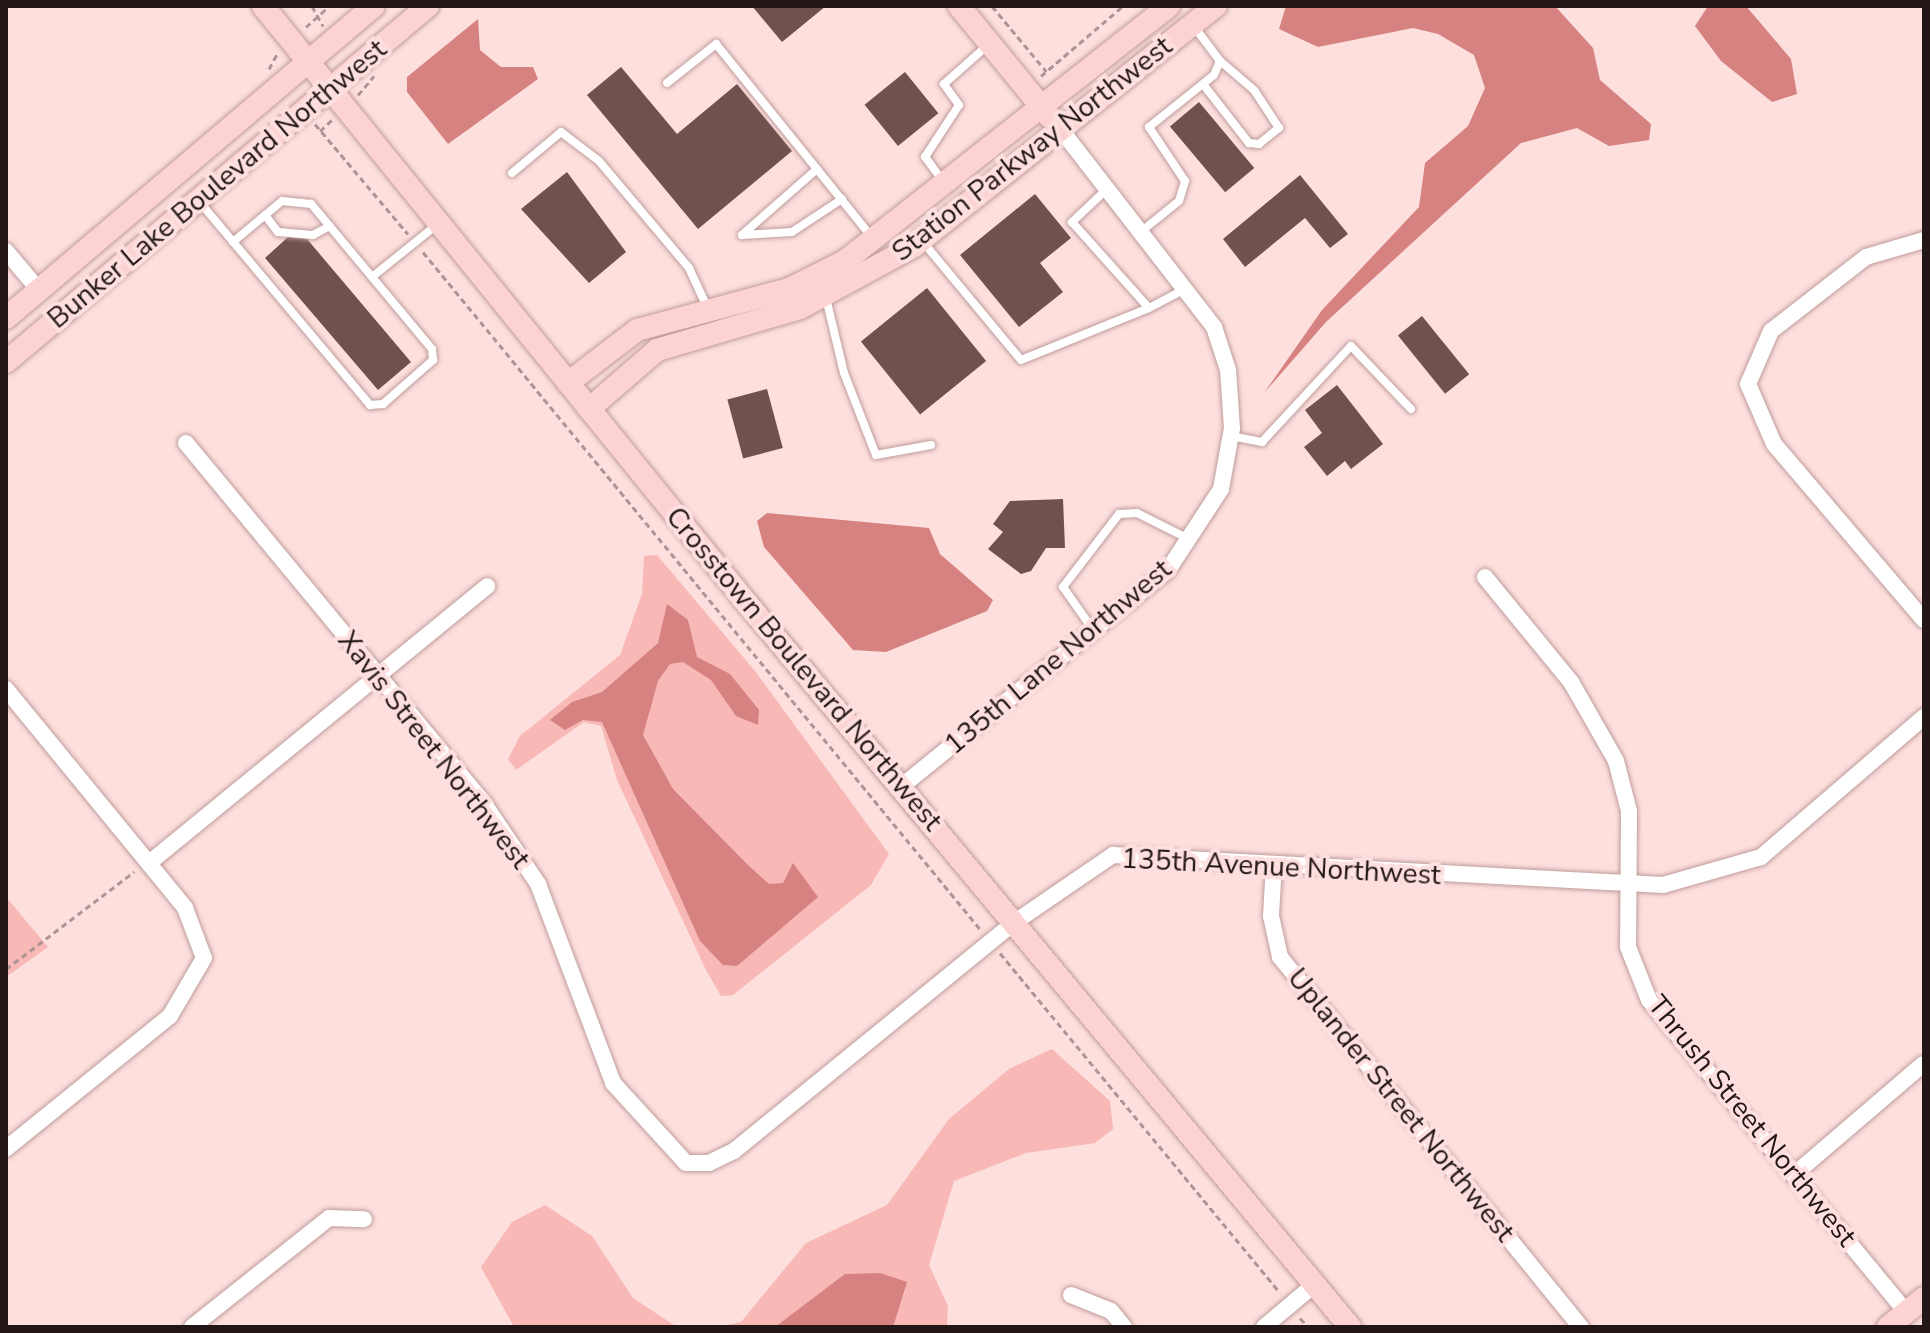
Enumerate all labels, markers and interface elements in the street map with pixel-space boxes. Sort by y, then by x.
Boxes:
street label: Station Parkway Northwest [885,29,1179,269]
street label: Bunker Lake Boulevard Northwest [41,32,393,336]
street label: Crosstown Boulevard Northwest [659,500,949,838]
street label: 135th Lane Northwest [938,552,1178,762]
street label: Xavis Street Northwest [331,625,537,875]
street label: 135th Avenue Northwest [1120,842,1442,892]
street label: Uplander Street Northwest [1280,962,1522,1248]
street label: Thrush Street Northwest [1641,989,1863,1253]

